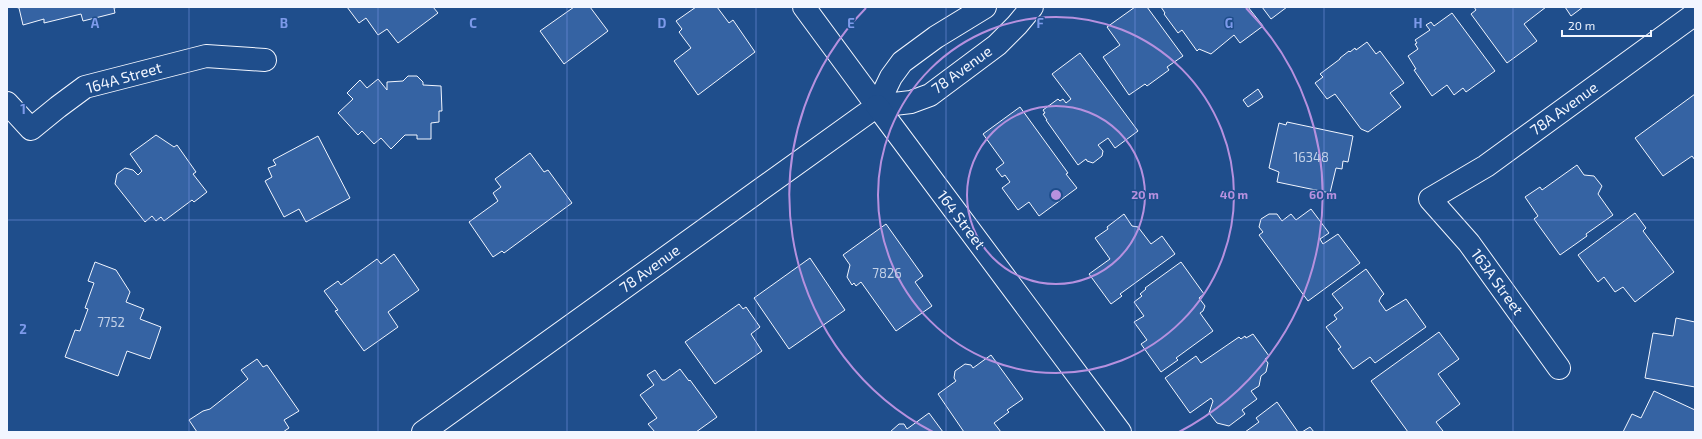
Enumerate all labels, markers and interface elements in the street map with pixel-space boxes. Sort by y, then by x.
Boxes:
scale bar [1562,12,1651,38]
text: A [91,15,100,31]
text: B [280,15,288,31]
text: C [469,15,477,31]
text: D [658,15,667,31]
text: E [847,15,855,31]
text: F [1036,15,1044,31]
text: G [1225,15,1233,31]
text: H [1414,15,1423,31]
text: 20 m [1568,18,1595,32]
street label: 78 Avenue [928,41,995,97]
street label: 164A Street [84,58,164,96]
street label: 78A Avenue [1526,78,1601,139]
text: 1 [20,101,26,117]
house number: 16348 [1293,149,1329,165]
street label: 164 Street [934,187,990,253]
text: 20 m [1131,187,1159,201]
text: 40 m [1220,187,1248,201]
text: 60 m [1309,187,1337,201]
centre of rings [1049,188,1063,202]
street label: 78 Avenue [616,240,683,296]
street label: 163A Street [1468,245,1528,318]
house number: 7826 [872,265,902,281]
house number: 7752 [97,314,125,330]
text: 2 [19,321,27,337]

